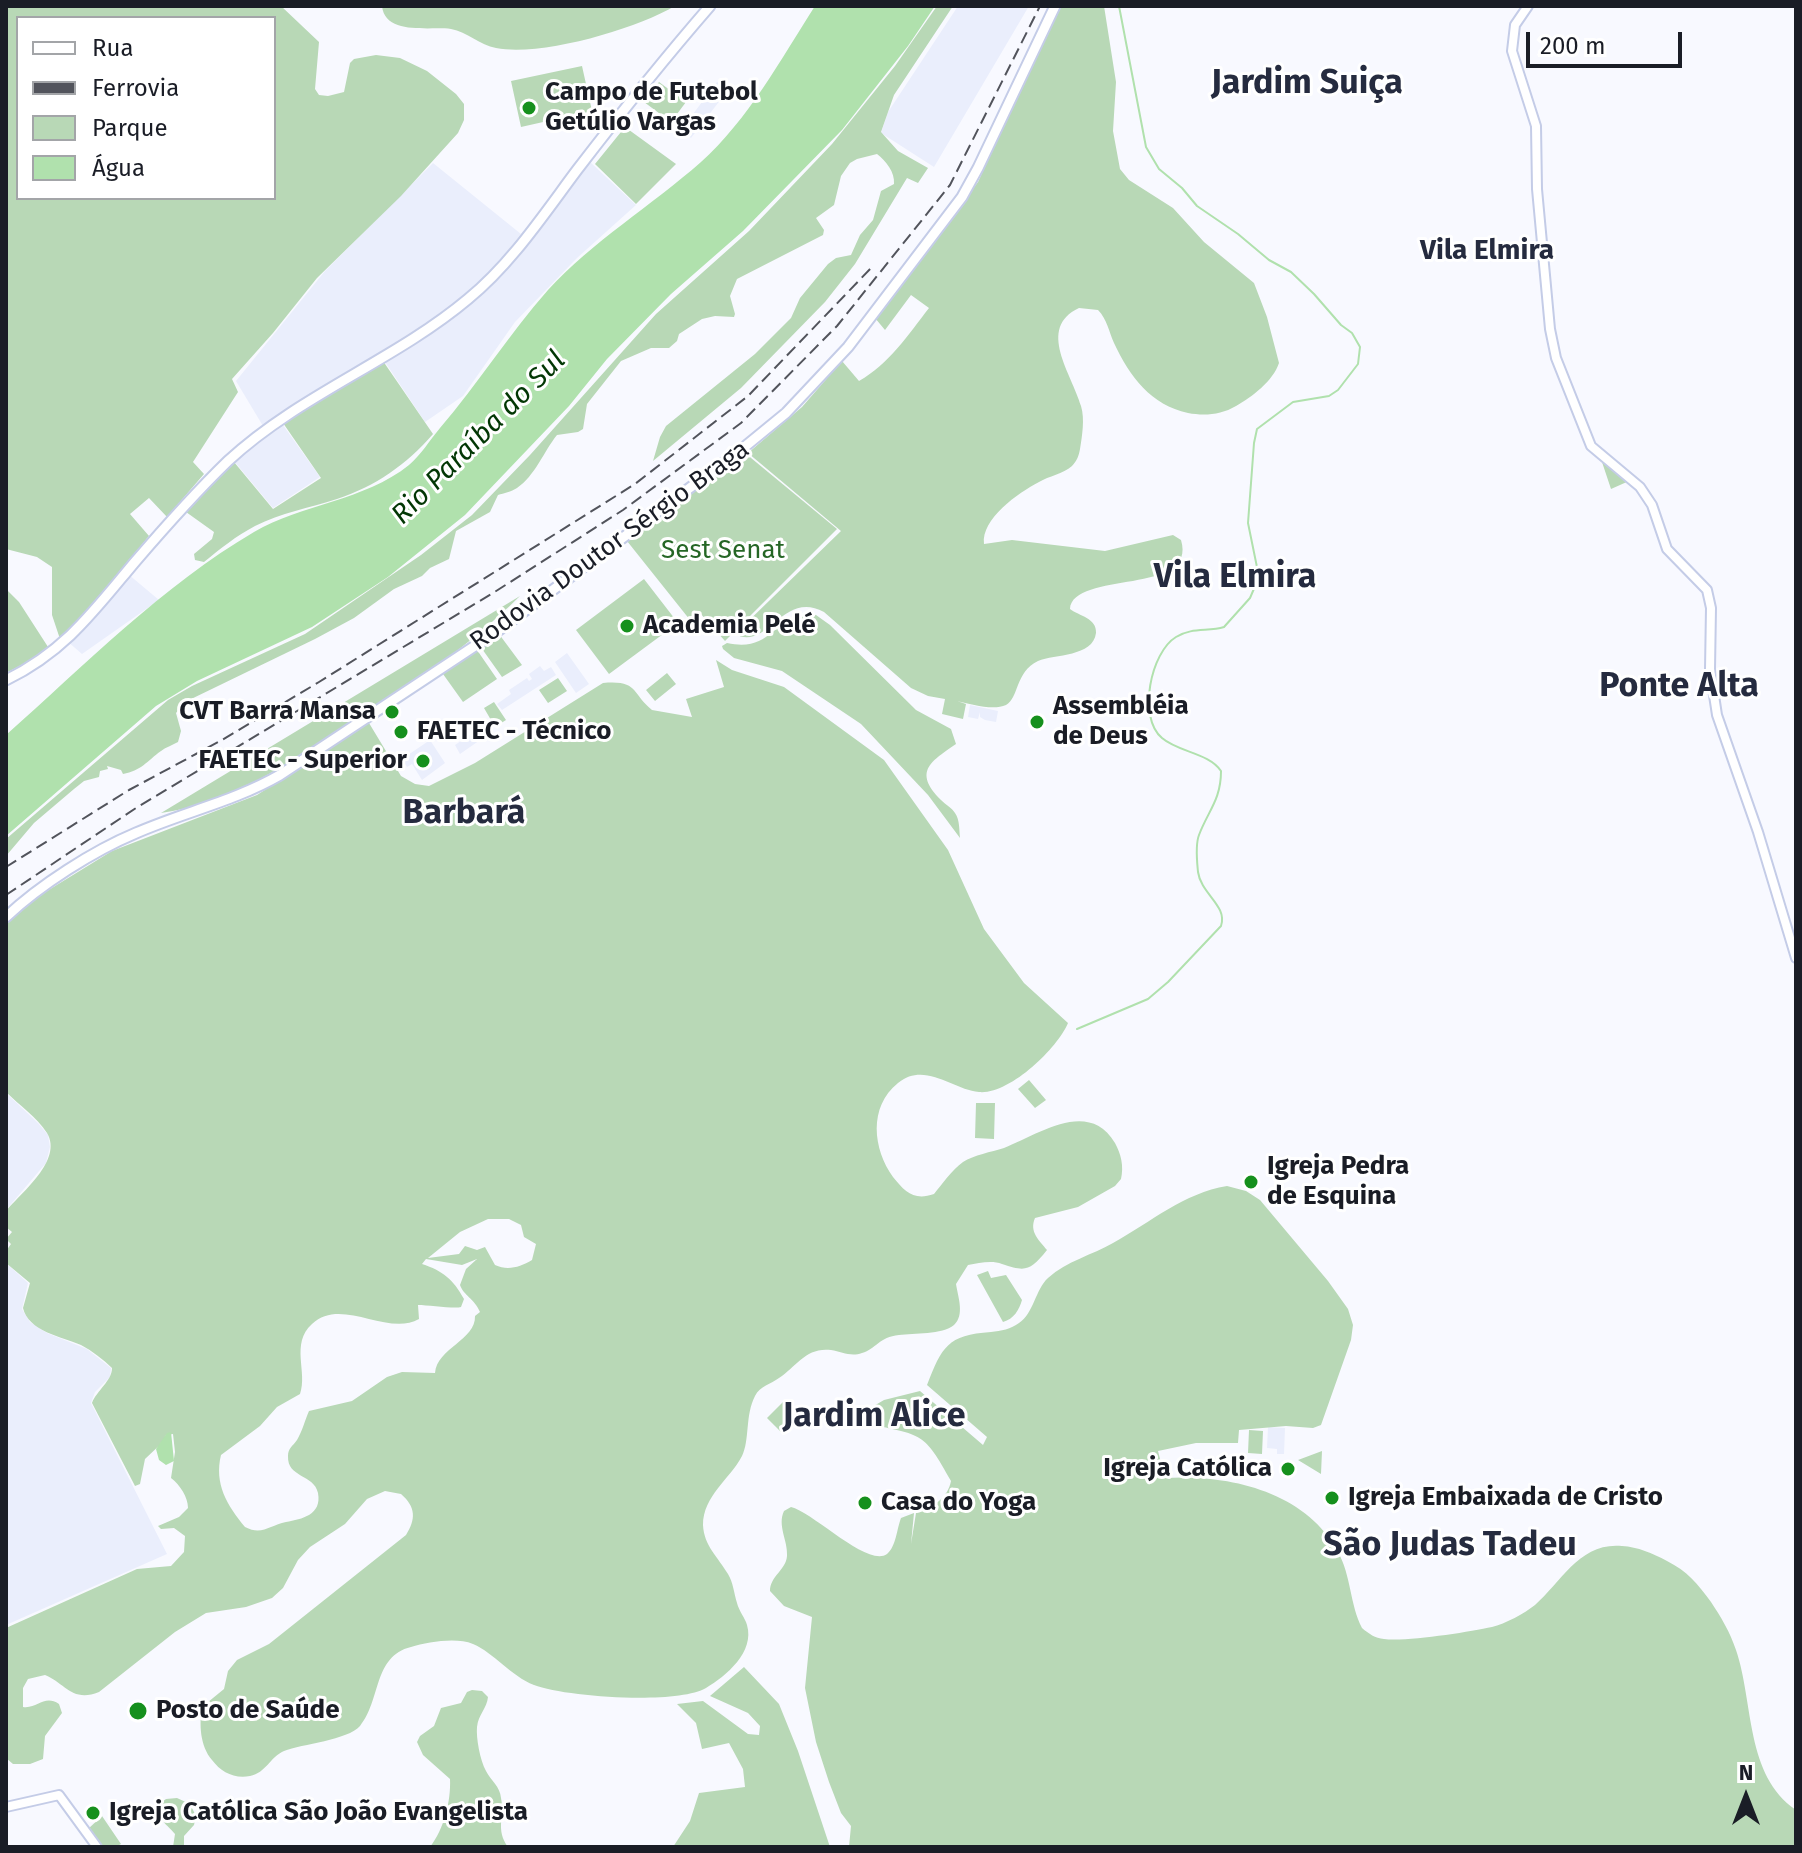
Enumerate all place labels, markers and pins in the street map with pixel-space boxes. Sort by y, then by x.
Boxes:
place label: Campo de Futebol Getúlio Vargas [545,77,758,138]
marker: Campo de Futebol Getúlio Vargas [520,99,538,117]
place label: Academia Pelé [643,610,816,642]
marker: Academia Pelé [618,617,636,635]
place label: Assembléia de Deus [1053,691,1189,752]
place label: CVT Barra Mansa [179,696,376,728]
marker: CVT Barra Mansa [383,703,401,721]
marker: Assembléia de Deus [1028,713,1046,731]
place label: FAETEC - Técnico [417,716,611,748]
marker: FAETEC - Técnico [392,723,410,741]
place label: FAETEC - Superior [198,745,407,777]
marker: FAETEC - Superior [414,752,432,770]
place label: Igreja Pedra de Esquina [1267,1151,1409,1212]
marker: Igreja Pedra de Esquina [1242,1173,1260,1191]
place label: Igreja Católica [1103,1453,1272,1485]
marker: Igreja Católica [1279,1460,1297,1478]
place label: Igreja Embaixada de Cristo [1348,1482,1663,1514]
place label: Casa do Yoga [881,1487,1036,1519]
marker: Igreja Embaixada de Cristo [1323,1489,1341,1507]
marker: Casa do Yoga [856,1494,874,1512]
place label: Posto de Saúde [156,1695,340,1727]
marker: Posto de Saúde [127,1700,149,1722]
place label: Igreja Católica São João Evangelista [109,1797,528,1829]
marker: Igreja Católica São João Evangelista [84,1804,102,1822]

